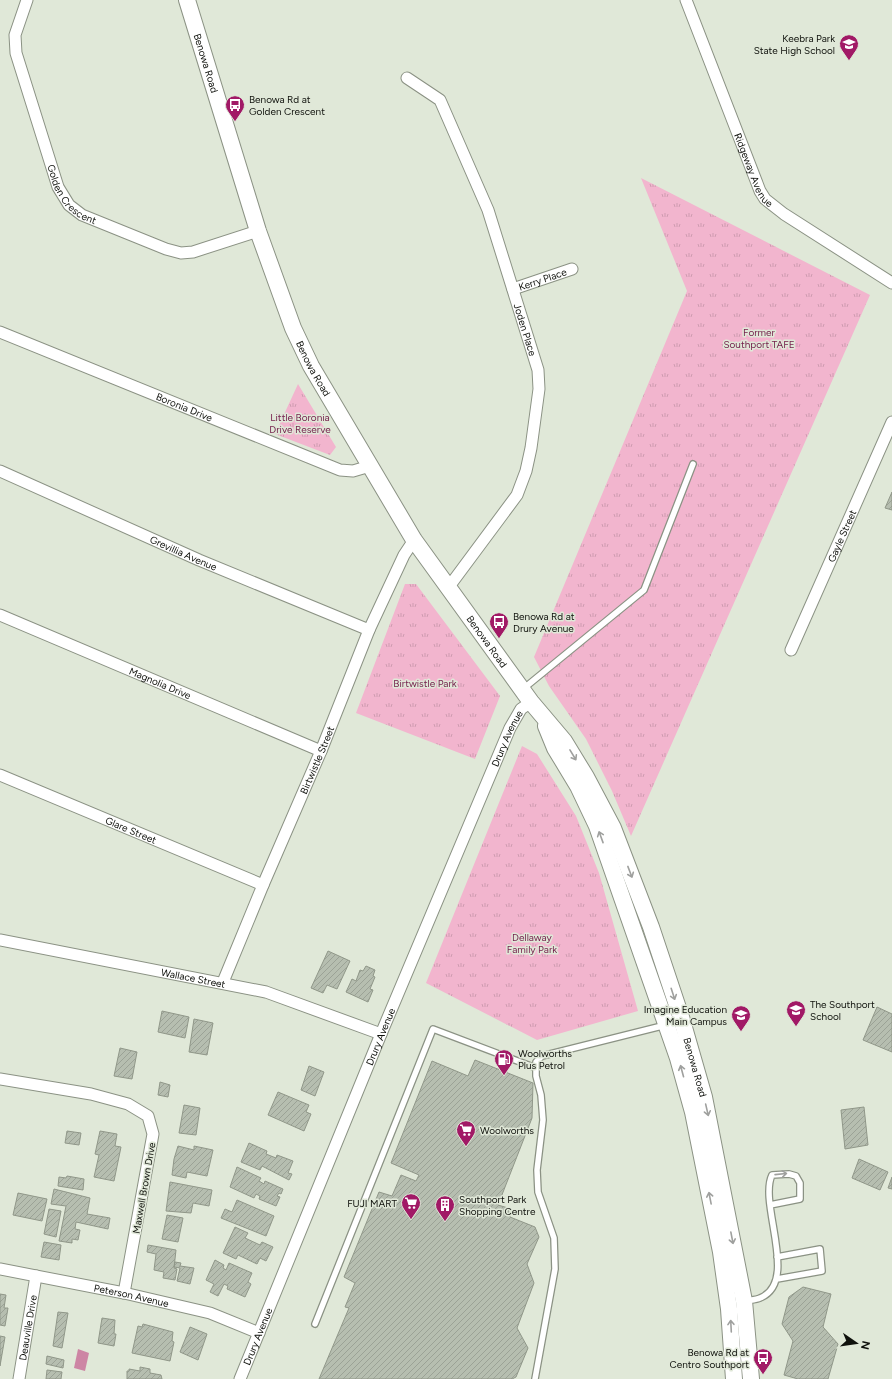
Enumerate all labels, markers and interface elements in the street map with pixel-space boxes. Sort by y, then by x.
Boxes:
street label: Benowa Road [191,32,222,94]
place label: Keebra Park State High School [754,32,835,57]
school or university icon: Keebra Park State High School [838,33,860,61]
place label: Benowa Rd at Golden Crescent [249,93,325,118]
bus stop icon: Benowa Rd at Golden Crescent [224,94,246,122]
street label: Ridgeway Avenue [732,131,776,210]
street label: Golden Crescent [45,163,99,227]
street label: Kerry Place [517,265,569,293]
street label: Joden Place [511,302,540,358]
park label: Former Southport TAFE [723,326,795,351]
street label: Benowa Road [293,338,334,398]
street label: Boronia Drive [154,390,215,424]
park label: Little Boronia Drive Reserve [269,411,331,436]
street label: Gayle Street [824,507,859,564]
street label: Grevillia Avenue [148,532,220,573]
place label: Benowa Rd at Drury Avenue [513,610,575,635]
bus stop icon: Benowa Rd at Drury Avenue [488,611,510,639]
street label: Benowa Road [464,613,510,670]
street label: Magnolia Drive [127,664,194,702]
park label: Birtwistle Park [393,677,457,690]
street label: Drury Avenue [488,707,526,769]
street label: Birtwistle Street [297,724,337,796]
one-way arrow [569,749,577,760]
street label: Glare Street [103,813,159,846]
one-way arrow [597,831,604,844]
one-way arrow [626,865,634,877]
park label: Dellaway Family Park [507,931,557,956]
street label: Wallace Street [160,965,227,990]
one-way arrow [670,988,677,1001]
place label: The Southport School [810,998,875,1023]
school or university icon: The Southport School [785,999,807,1027]
place label: Imagine Education Main Campus [644,1003,727,1028]
school or university icon: Imagine Education Main Campus [730,1004,752,1032]
street label: Drury Avenue [362,1005,398,1067]
street label: Benowa Road [681,1036,710,1099]
place label: Woolworths Plus Petrol [518,1047,572,1072]
fuel station icon: Woolworths Plus Petrol [493,1048,515,1076]
one-way arrow [678,1065,685,1078]
one-way arrow [703,1103,711,1116]
supermarket icon: Woolworths [455,1119,477,1147]
place label: Woolworths [480,1124,534,1137]
street label: Maxwell Brown Drive [130,1141,159,1235]
one-way arrow [774,1171,787,1178]
supermarket icon: FUJI MART [400,1192,422,1220]
one-way arrow [705,1192,713,1205]
place label: Southport Park Shopping Centre [459,1193,536,1218]
building icon: Southport Park Shopping Centre [434,1194,456,1222]
place label: FUJI MART [347,1197,397,1210]
one-way arrow [728,1231,736,1244]
street label: Peterson Avenue [93,1281,171,1310]
street label: Deauville Drive [16,1293,39,1361]
street label: Drury Avenue [240,1305,275,1367]
one-way arrow [727,1320,734,1333]
north arrow [836,1323,876,1363]
text: N [858,1340,873,1351]
place label: Benowa Rd at Centro Southport [670,1346,749,1371]
bus stop icon: Benowa Rd at Centro Southport [752,1347,774,1375]

